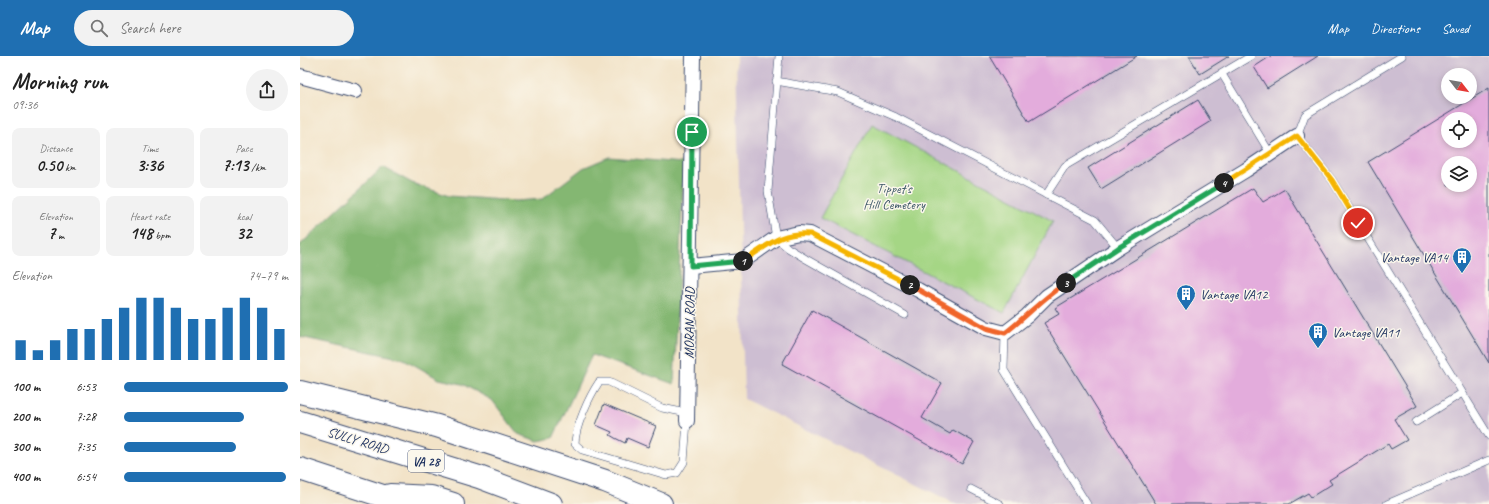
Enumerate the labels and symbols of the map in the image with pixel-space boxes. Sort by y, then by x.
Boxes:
north arrow [1441,68,1477,104]
pin [675,115,709,149]
pin: 4 [1214,173,1234,193]
park label: Tippet's Hill Cemetery [863,180,926,213]
pin [1341,206,1375,240]
building icon: Vantage VA14 [1451,246,1473,274]
place label: Vantage VA14 [1381,249,1450,266]
pin: 1 [733,251,753,271]
pin: 3 [1056,273,1076,293]
pin: 2 [900,275,920,295]
building icon: Vantage VA12 [1175,283,1197,311]
street label: MORAN ROAD [680,286,699,359]
place label: Vantage VA12 [1200,286,1269,303]
building icon: Vantage VA11 [1307,321,1329,349]
place label: Vantage VA11 [1332,324,1400,341]
street label: SULLY ROAD [325,423,392,458]
road number: VA 28 [408,450,444,472]

